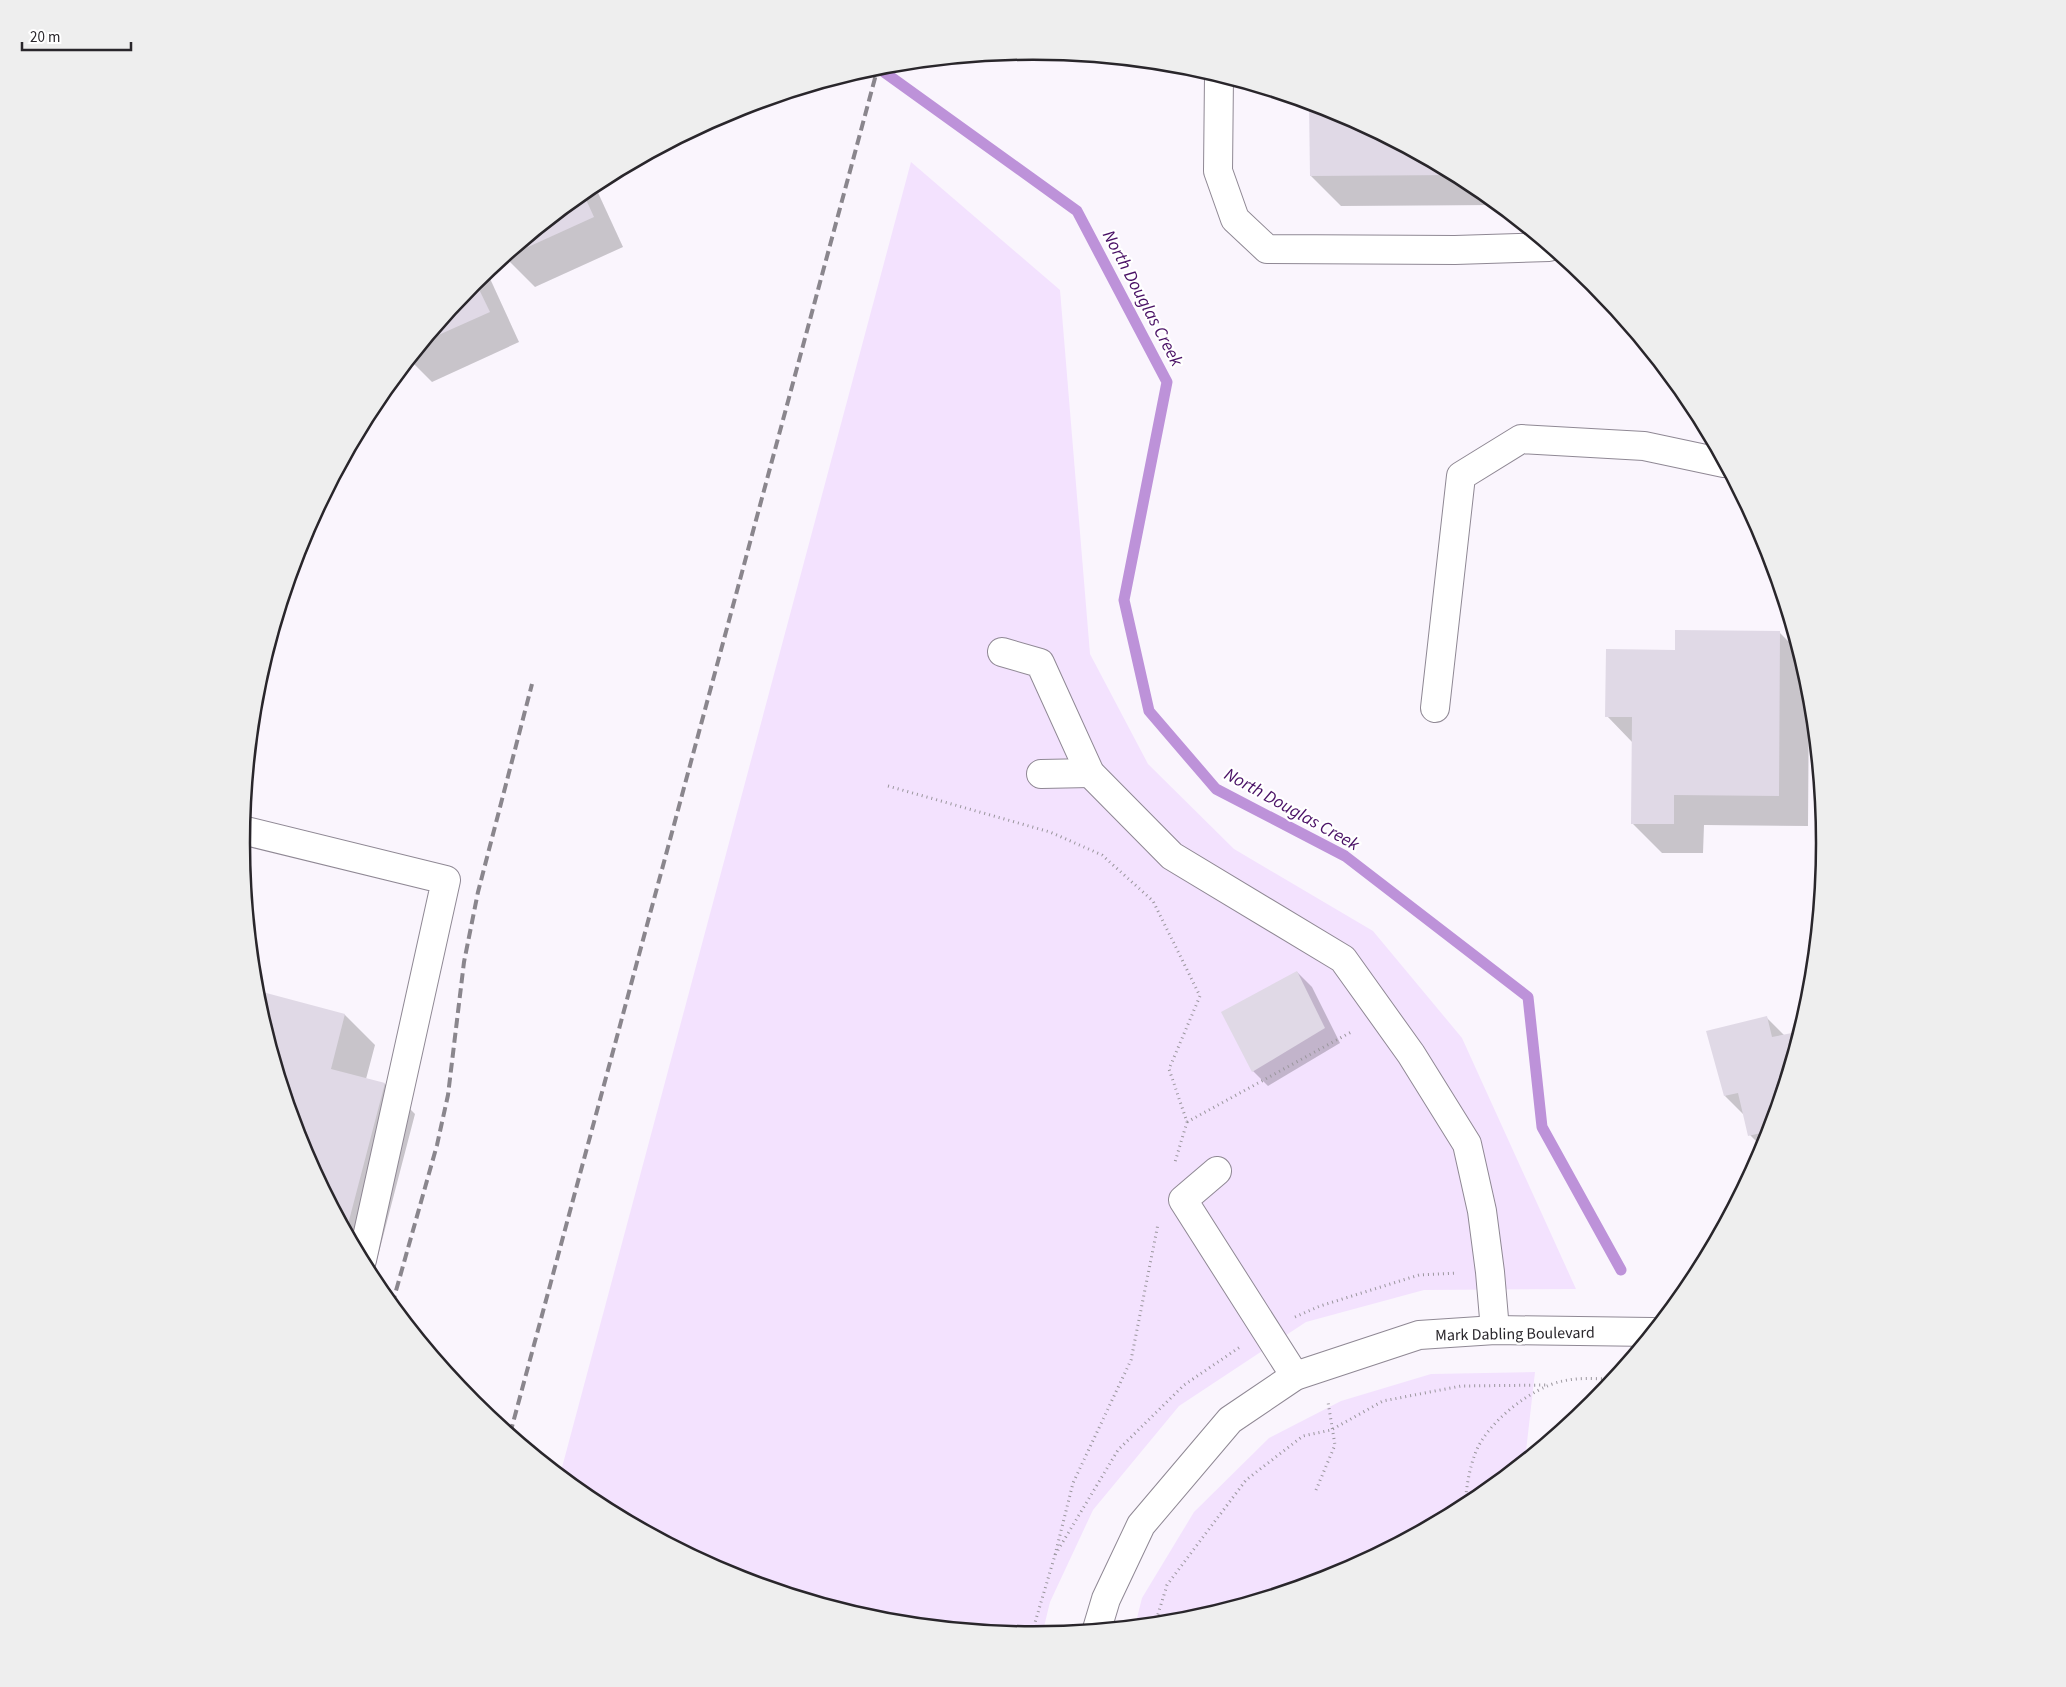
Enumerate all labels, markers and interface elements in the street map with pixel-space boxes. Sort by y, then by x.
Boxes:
scale bar [22,20,131,52]
text: 20 m [30,27,60,48]
water label: North Douglas Creek [1096,226,1189,371]
water label: North Douglas Creek [1220,762,1364,857]
street label: Mark Dabling Boulevard [1435,1322,1595,1346]

